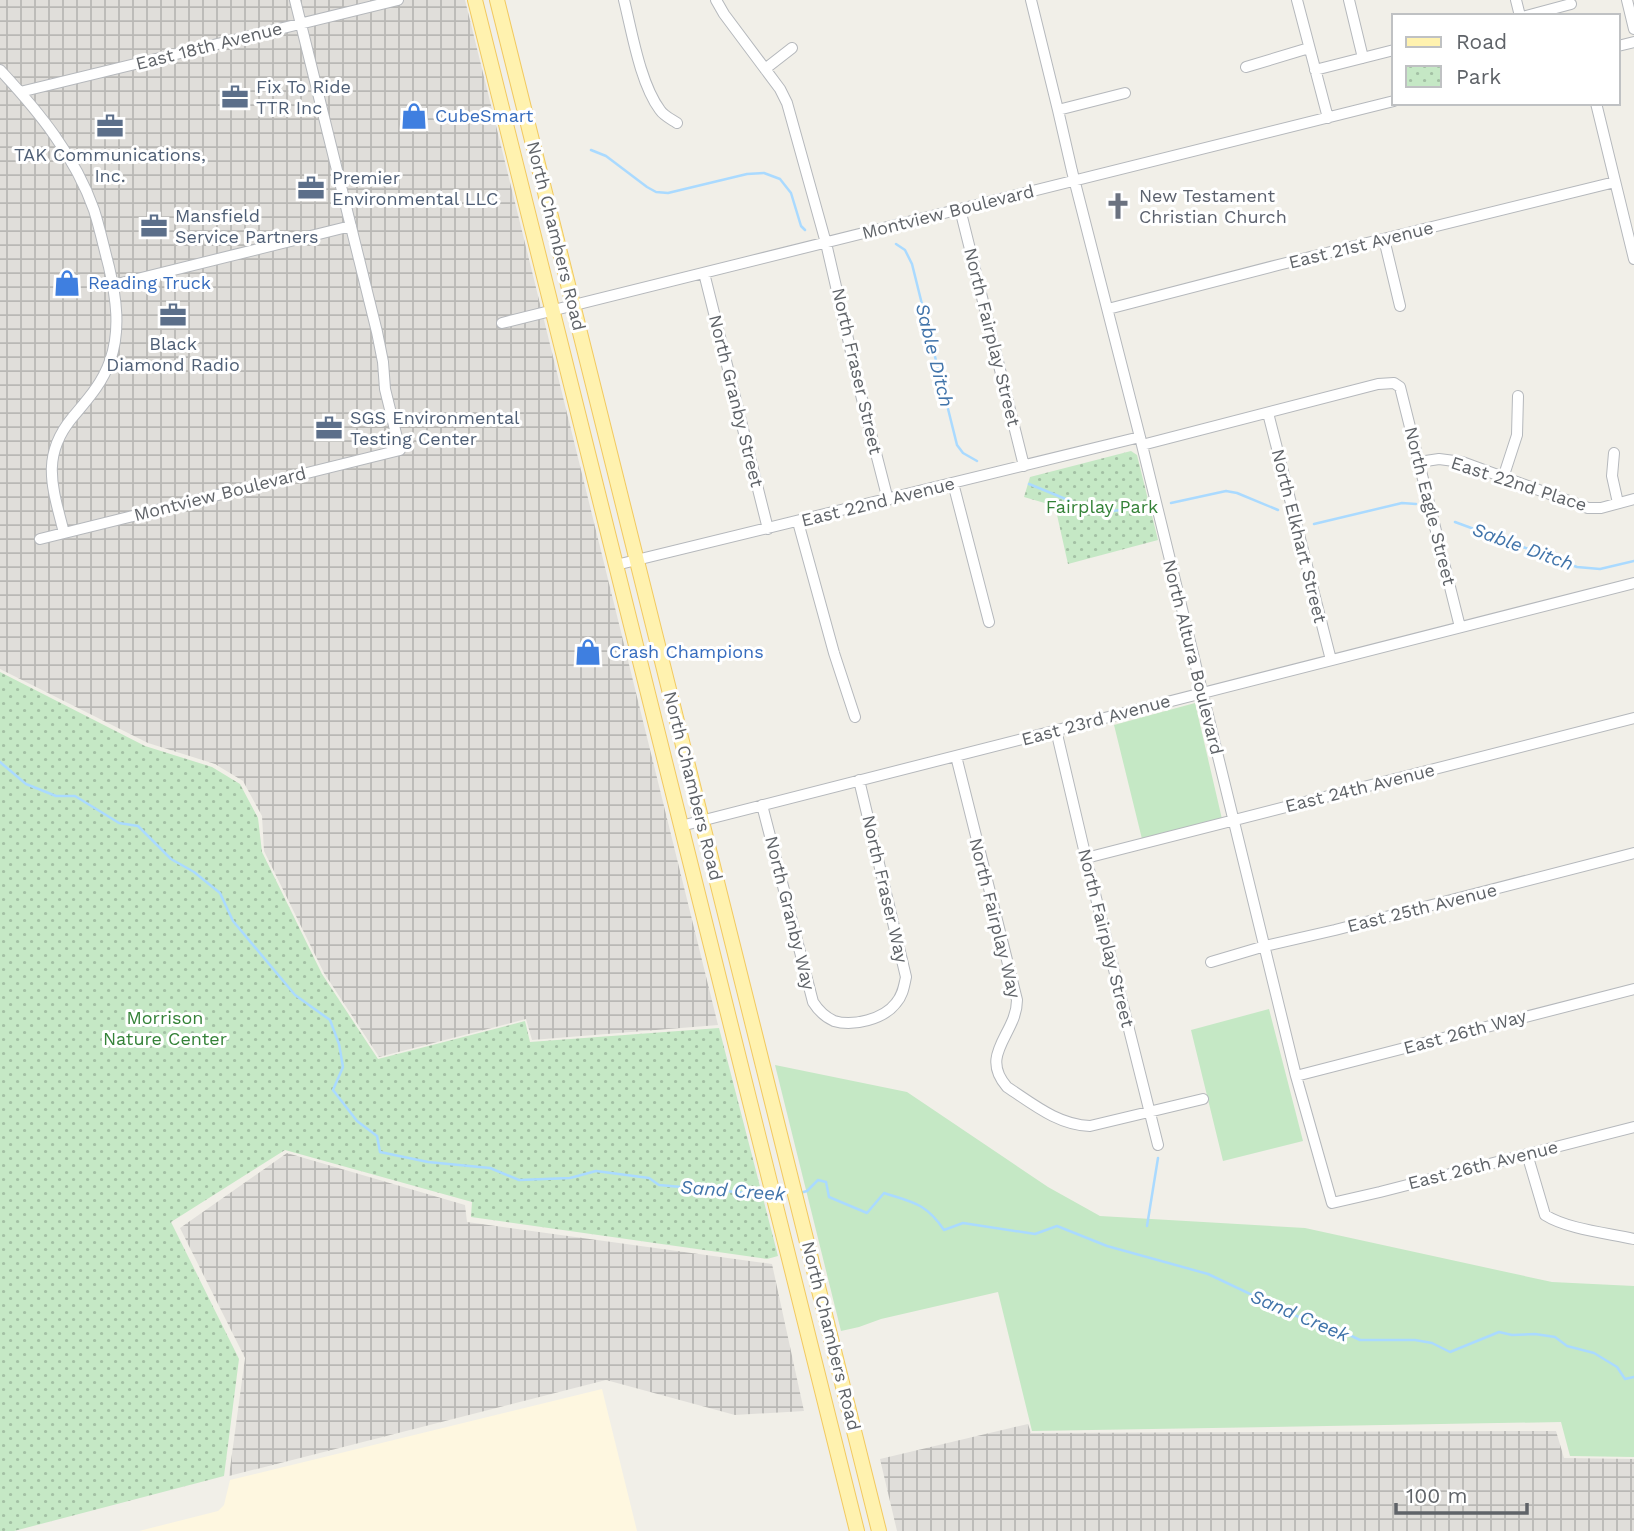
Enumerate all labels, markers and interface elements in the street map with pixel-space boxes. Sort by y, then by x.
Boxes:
legend [1392,14,1620,105]
street label: East 18th Avenue [133,17,284,74]
text: Road [1456,29,1507,54]
text: Park [1456,64,1501,89]
place label: Fix To Ride TTR Inc [256,76,351,118]
office icon: Fix To Ride TTR Inc [220,82,250,112]
shop icon: CubeSmart [399,101,429,131]
place label: CubeSmart [435,105,534,126]
office icon: TAK Communications, Inc. [95,111,125,141]
street label: North Chambers Road [523,139,590,333]
place label: TAK Communications, Inc. [14,144,206,186]
place label: Premier Environmental LLC [332,167,498,209]
office icon: Premier Environmental LLC [296,173,326,203]
street label: Montview Boulevard [860,180,1036,243]
place label: New Testament Christian Church [1139,185,1287,227]
church icon: New Testament Christian Church [1103,191,1133,221]
place label: Mansfield Service Partners [175,205,319,247]
office icon: Mansfield Service Partners [139,211,169,241]
street label: East 21st Avenue [1286,216,1435,273]
street label: North Fairplay Street [960,245,1025,429]
shop icon: Reading Truck [52,268,82,298]
place label: Reading Truck [88,272,211,293]
street label: North Fraser Street [828,286,887,457]
office icon: Black Diamond Radio [158,300,188,330]
water label: Sable Ditch [911,301,958,409]
street label: North Granby Street [705,312,768,490]
place label: Black Diamond Radio [106,333,240,375]
place label: SGS Environmental Testing Center [350,407,520,449]
office icon: SGS Environmental Testing Center [314,413,344,443]
street label: North Eagle Street [1401,424,1460,588]
street label: North Elkhart Street [1268,447,1331,626]
street label: East 22nd Place [1449,452,1590,515]
street label: Montview Boulevard [132,462,308,525]
street label: East 22nd Avenue [799,472,957,531]
park label: Fairplay Park [1046,496,1158,517]
water label: Sable Ditch [1469,518,1576,575]
street label: North Altura Boulevard [1159,557,1228,757]
shop icon: Crash Champions [573,637,603,667]
place label: Crash Champions [609,641,764,662]
street label: North Chambers Road [660,689,727,883]
street label: East 23rd Avenue [1019,690,1173,749]
street label: East 24th Avenue [1283,759,1437,816]
street label: North Fraser Way [858,813,913,966]
street label: North Granby Way [761,834,820,993]
street label: North Fairplay Way [965,836,1026,1001]
street label: North Fairplay Street [1074,846,1139,1030]
street label: East 25th Avenue [1345,879,1499,936]
street label: East 26th Way [1401,1005,1529,1058]
park label: Morrison Nature Center [103,1007,227,1049]
street label: East 26th Avenue [1406,1136,1560,1193]
water label: Sand Creek [680,1175,787,1206]
street label: North Chambers Road [798,1239,865,1433]
water label: Sand Creek [1247,1284,1353,1347]
scale bar [1396,1472,1527,1516]
text: 100 m [1406,1483,1468,1508]

